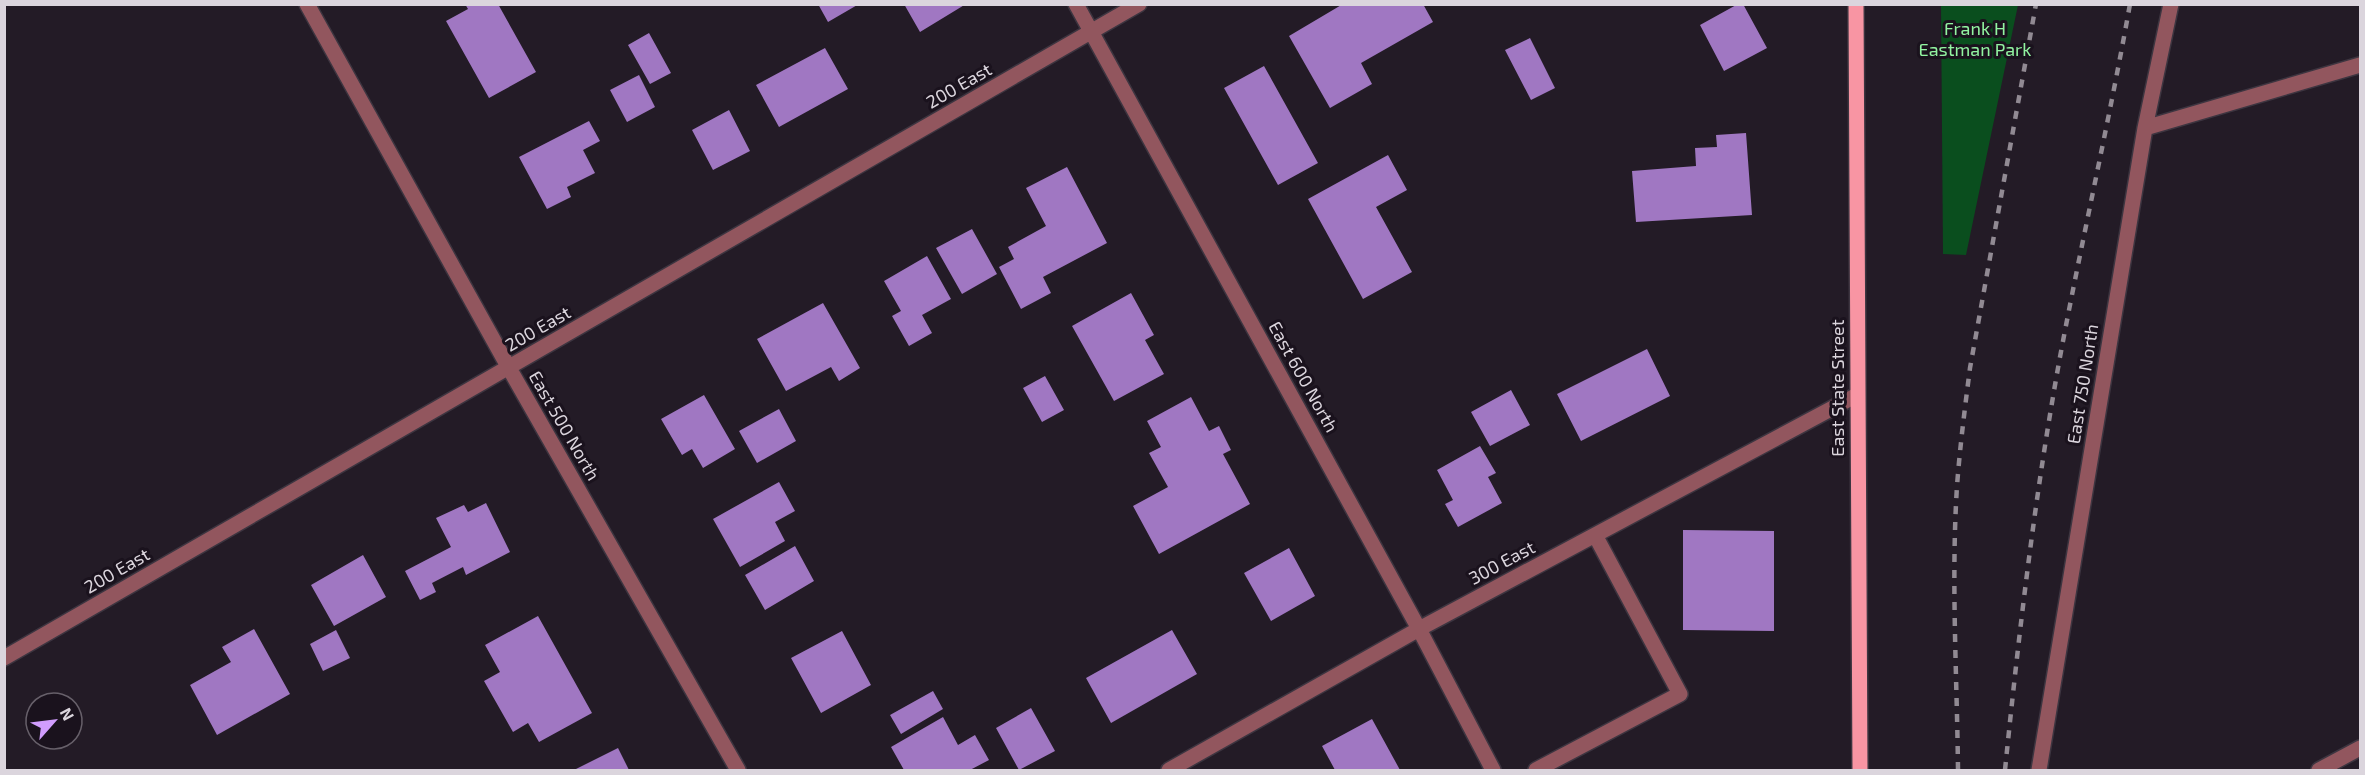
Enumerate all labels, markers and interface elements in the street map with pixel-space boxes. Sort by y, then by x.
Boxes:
park label: Frank H Eastman Park [1919,17,2031,60]
street label: 200 East [922,58,995,113]
street label: 200 East [501,301,574,356]
street label: East 600 North [1264,317,1343,436]
street label: East State Street [1826,319,1848,457]
street label: East 750 North [2062,322,2102,445]
street label: East 500 North [525,367,605,484]
street label: 300 East [1465,536,1538,589]
street label: 200 East [80,543,153,598]
north arrow [24,691,84,751]
text: N [57,704,79,723]

